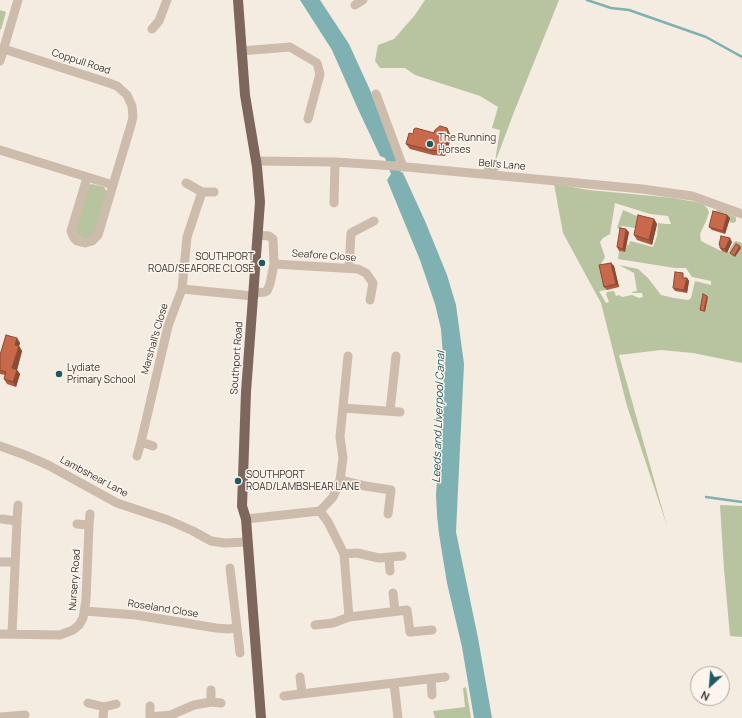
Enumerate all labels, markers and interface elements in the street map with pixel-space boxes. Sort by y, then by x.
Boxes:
street label: Coppull Road [50,47,112,77]
place label: The Running Horses [438,132,496,156]
marker: The Running Horses [425,139,435,149]
street label: Bell's Lane [478,157,526,173]
street label: Seafore Close [291,248,357,264]
place label: SOUTHPORT ROAD/SEAFORE CLOSE [148,251,254,274]
marker: SOUTHPORT ROAD/SEAFORE CLOSE [257,258,267,268]
street label: Marshall's Close [139,302,171,376]
street label: Southport Road [228,321,246,395]
water label: Leeds and Liverpool Canal [430,351,448,483]
place label: Lydiate Primary School [67,362,136,386]
marker: Lydiate Primary School [54,369,64,379]
street label: Lambshear Lane [58,454,130,500]
place label: SOUTHPORT ROAD/LAMBSHEAR LANE [246,469,360,492]
marker: SOUTHPORT ROAD/LAMBSHEAR LANE [233,476,243,486]
street label: Nursery Road [67,549,83,611]
street label: Roseland Close [127,597,199,621]
north arrow [690,666,730,706]
text: N [698,688,712,705]

